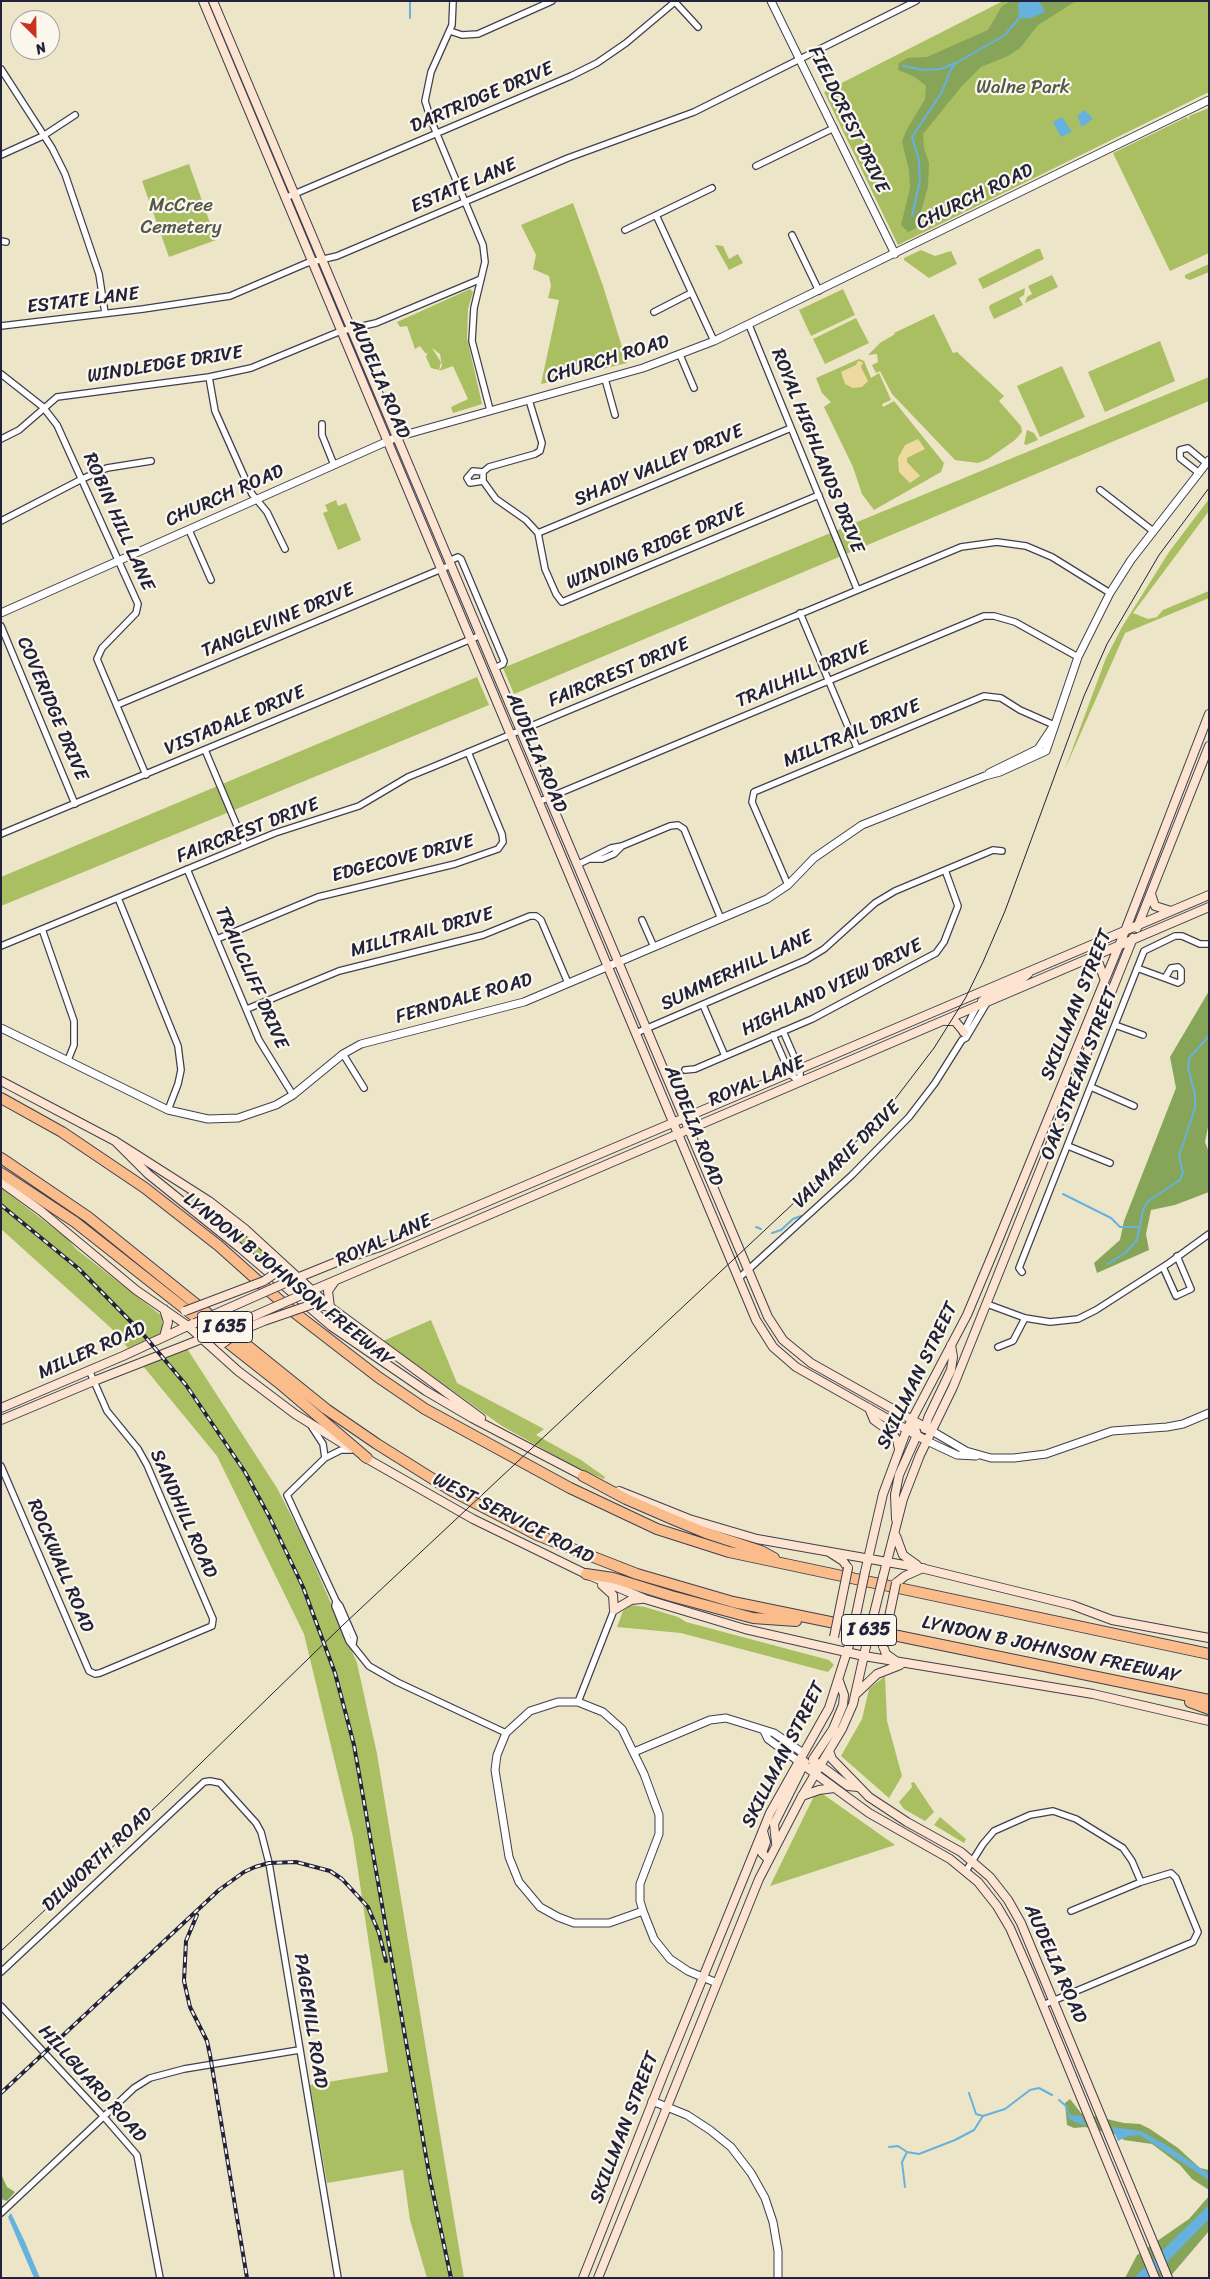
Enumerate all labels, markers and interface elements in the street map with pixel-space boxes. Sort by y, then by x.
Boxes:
north arrow [10,10,60,60]
text: N [31,35,50,62]
street label: FIELDCREST DRIVE [803,43,893,197]
street label: DARTRIDGE DRIVE [407,58,557,138]
park label: Walne Park [976,77,1070,99]
street label: ESTATE LANE [408,153,520,219]
street label: CHURCH ROAD [913,159,1037,235]
park label: McCree Cemetery [140,195,222,239]
street label: ESTATE LANE [26,283,140,319]
street label: AUDELIA ROAD [344,316,414,442]
street label: CHURCH ROAD [544,331,672,389]
street label: WINDLEDGE DRIVE [86,341,244,389]
street label: ROYAL HIGHLANDS DRIVE [766,345,868,557]
street label: SHADY VALLEY DRIVE [571,420,747,512]
street label: ROBIN HILL LANE [77,449,159,595]
street label: CHURCH ROAD [162,460,288,532]
street label: WINDING RIDGE DRIVE [563,499,749,595]
street label: TANGLEVINE DRIVE [198,579,358,663]
street label: FAIRCREST DRIVE [545,633,693,713]
street label: COVERIDGE DRIVE [11,634,93,784]
street label: TRAILHILL DRIVE [733,637,873,713]
street label: VISTADALE DRIVE [161,681,309,761]
street label: AUDELIA ROAD [501,690,571,816]
street label: MILLTRAIL DRIVE [780,695,924,773]
street label: FAIRCREST DRIVE [174,793,322,869]
street label: EDGECOVE DRIVE [330,830,476,888]
street label: TRAILCLIFF DRIVE [209,903,293,1053]
street label: MILLTRAIL DRIVE [348,903,496,963]
street label: SUMMERHILL LANE [657,926,817,1016]
street label: SKILLMAN STREET [1036,926,1118,1084]
street label: HIGHLAND VIEW DRIVE [738,934,926,1042]
street label: FERNDALE ROAD [393,969,535,1029]
street label: OAK STREAM STREET [1037,985,1123,1163]
street label: ROYAL LANE [705,1052,809,1112]
street label: AUDELIA ROAD [658,1062,728,1190]
street label: VALMARIE DRIVE [789,1097,905,1213]
street label: LYNDON B JOHNSON FREEWAY [179,1188,397,1372]
street label: ROYAL LANE [333,1210,435,1272]
street label: SKILLMAN STREET [873,1299,963,1453]
road number: I 635 [198,1311,252,1342]
street label: MILLER ROAD [35,1317,149,1385]
street label: SANDHILL ROAD [144,1446,222,1582]
street label: WEST SERVICE ROAD [429,1469,597,1569]
street label: ROCKWALL ROAD [22,1496,98,1636]
street label: LYNDON B JOHNSON FREEWAY [920,1611,1182,1689]
road number: I 635 [842,1614,896,1646]
street label: SKILLMAN STREET [737,1678,831,1832]
street label: DILWORTH ROAD [38,1803,158,1917]
street label: AUDELIA ROAD [1019,1901,1091,2027]
street label: PAGEMILL ROAD [288,1952,332,2090]
street label: HILLGUARD ROAD [33,2020,151,2148]
street label: SKILLMAN STREET [586,2049,664,2207]

